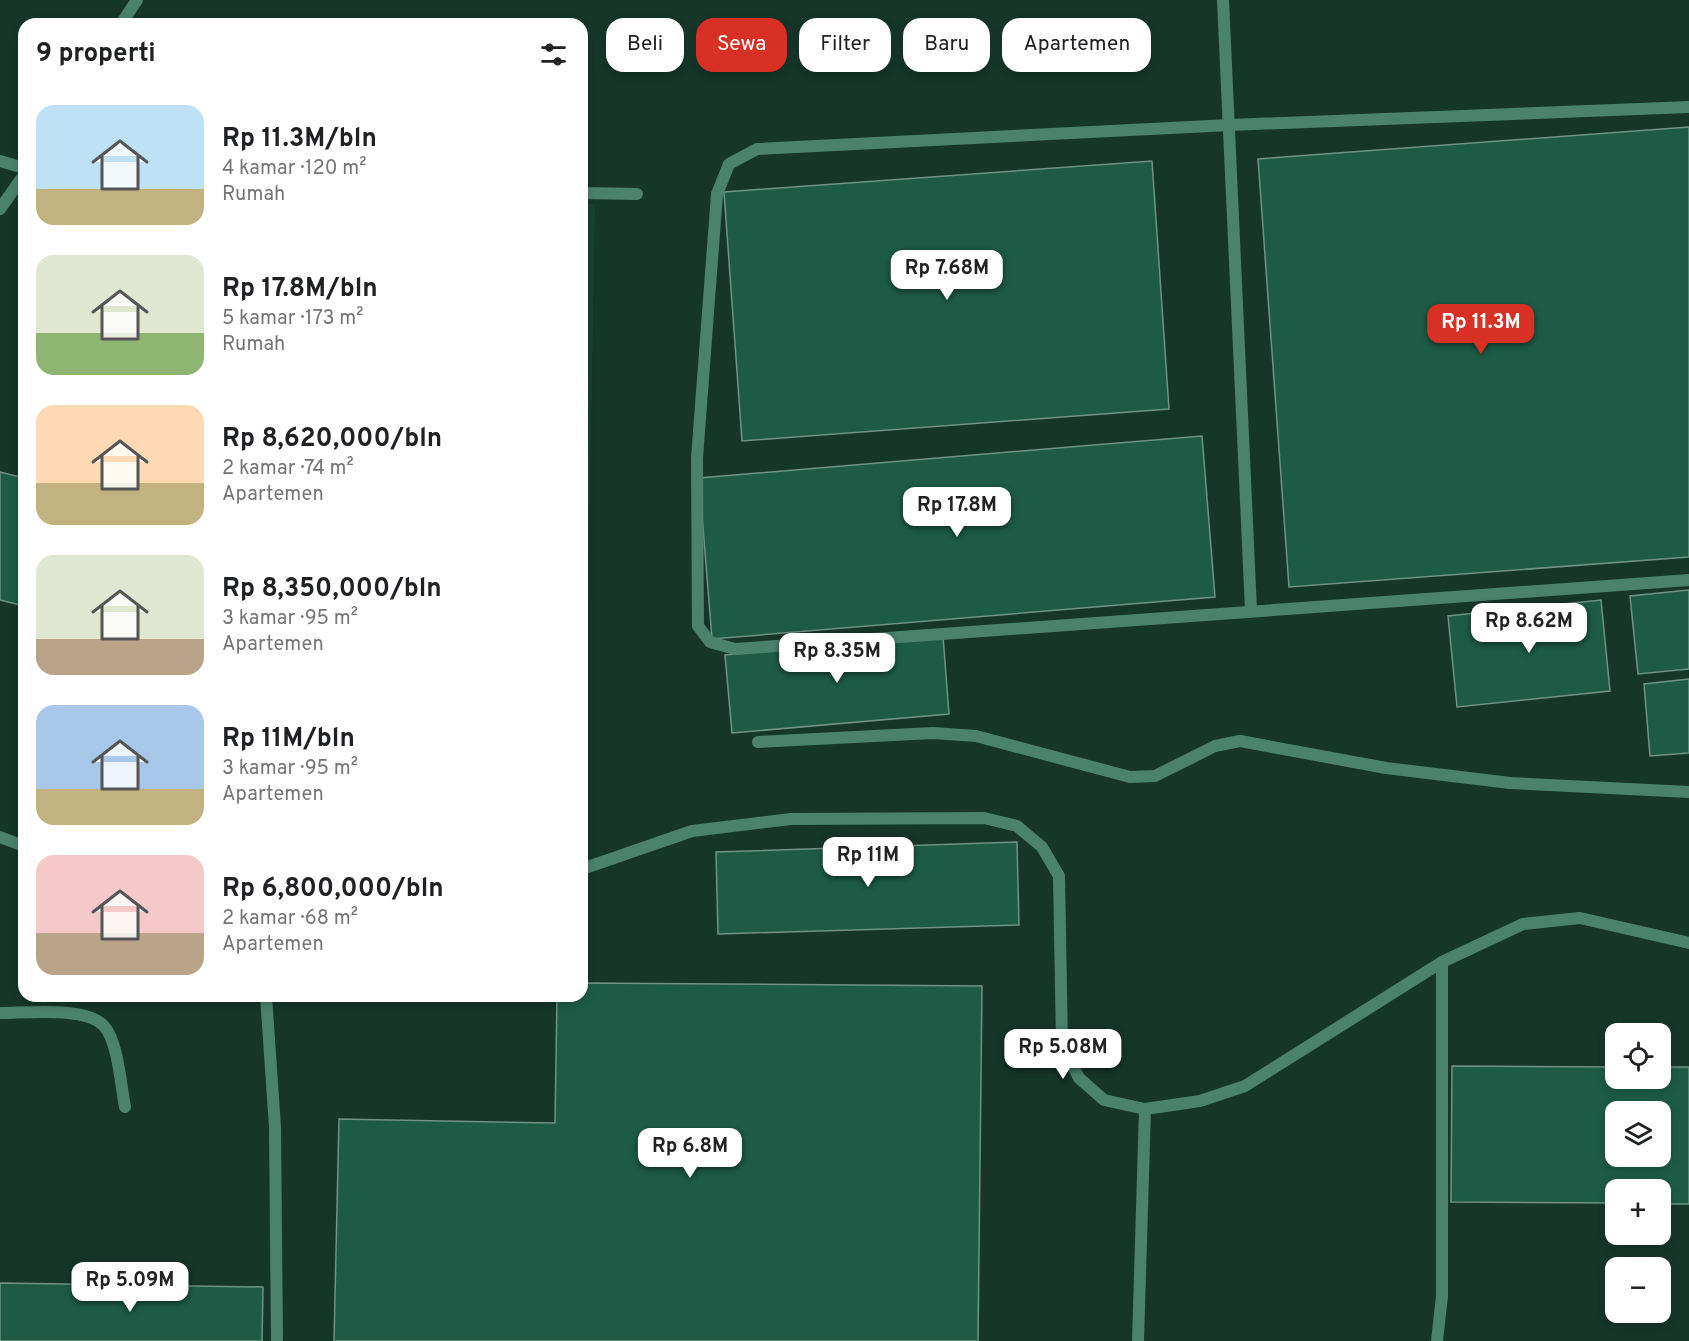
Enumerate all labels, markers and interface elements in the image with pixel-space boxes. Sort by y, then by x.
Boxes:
chip: Beli [606,18,684,72]
chip: Sewa [696,18,787,72]
chip: Filter [799,18,891,72]
chip: Baru [903,18,990,72]
chip: Apartemen [1002,18,1151,72]
text: 9 properti [36,38,156,71]
icon: filters [537,38,570,71]
text: Rp 11.3M/bln [222,123,377,156]
icon: home [84,129,156,201]
text: 4 kamar · 120 m² [222,156,366,182]
text: Rumah [222,182,285,208]
pin: Rp 7.68M [885,250,1009,301]
text: Rp 7.68M [905,256,989,282]
text: Rp 17.8M/bln [222,273,378,306]
icon: home [84,279,156,351]
pin: Rp 11.3M [1419,304,1543,355]
text: 5 kamar · 173 m² [222,306,363,332]
text: Rp 11.3M [1441,310,1521,336]
text: Rumah [222,332,285,358]
text: Rp 8,620,000/bln [222,423,442,456]
icon: home [84,429,156,501]
text: 2 kamar · 74 m² [222,456,354,482]
text: Apartemen [222,482,324,508]
pin: Rp 17.8M [895,487,1019,538]
text: Rp 17.8M [917,493,997,519]
text: Rp 8,350,000/bln [222,573,442,606]
icon: home [84,579,156,651]
pin: Rp 8.62M [1467,603,1591,654]
text: 3 kamar · 95 m² [222,606,358,632]
text: Rp 8.62M [1485,609,1573,635]
text: Apartemen [222,632,324,658]
pin: Rp 8.35M [775,633,899,684]
text: Rp 8.35M [793,639,881,665]
text: Rp 11M/bln [222,723,355,756]
icon: home [84,729,156,801]
text: 3 kamar · 95 m² [222,756,358,782]
text: Apartemen [222,782,324,808]
pin: Rp 11M [819,837,917,888]
text: Rp 11M [837,843,899,869]
text: Rp 6,800,000/bln [222,873,444,906]
icon: home [84,879,156,951]
text: 2 kamar · 68 m² [222,906,358,932]
text: Apartemen [222,932,324,958]
map controls [1605,1023,1671,1323]
button: locate [1605,1023,1671,1089]
pin: Rp 5.08M [1001,1029,1125,1080]
text: Rp 5.08M [1018,1035,1108,1061]
button: layers [1605,1101,1671,1167]
pin: Rp 6.8M [635,1128,745,1179]
text: Rp 6.8M [652,1134,728,1160]
button: + [1605,1179,1671,1245]
button: − [1605,1257,1671,1323]
pin: Rp 5.09M [68,1262,192,1313]
text: Rp 5.09M [85,1268,175,1294]

